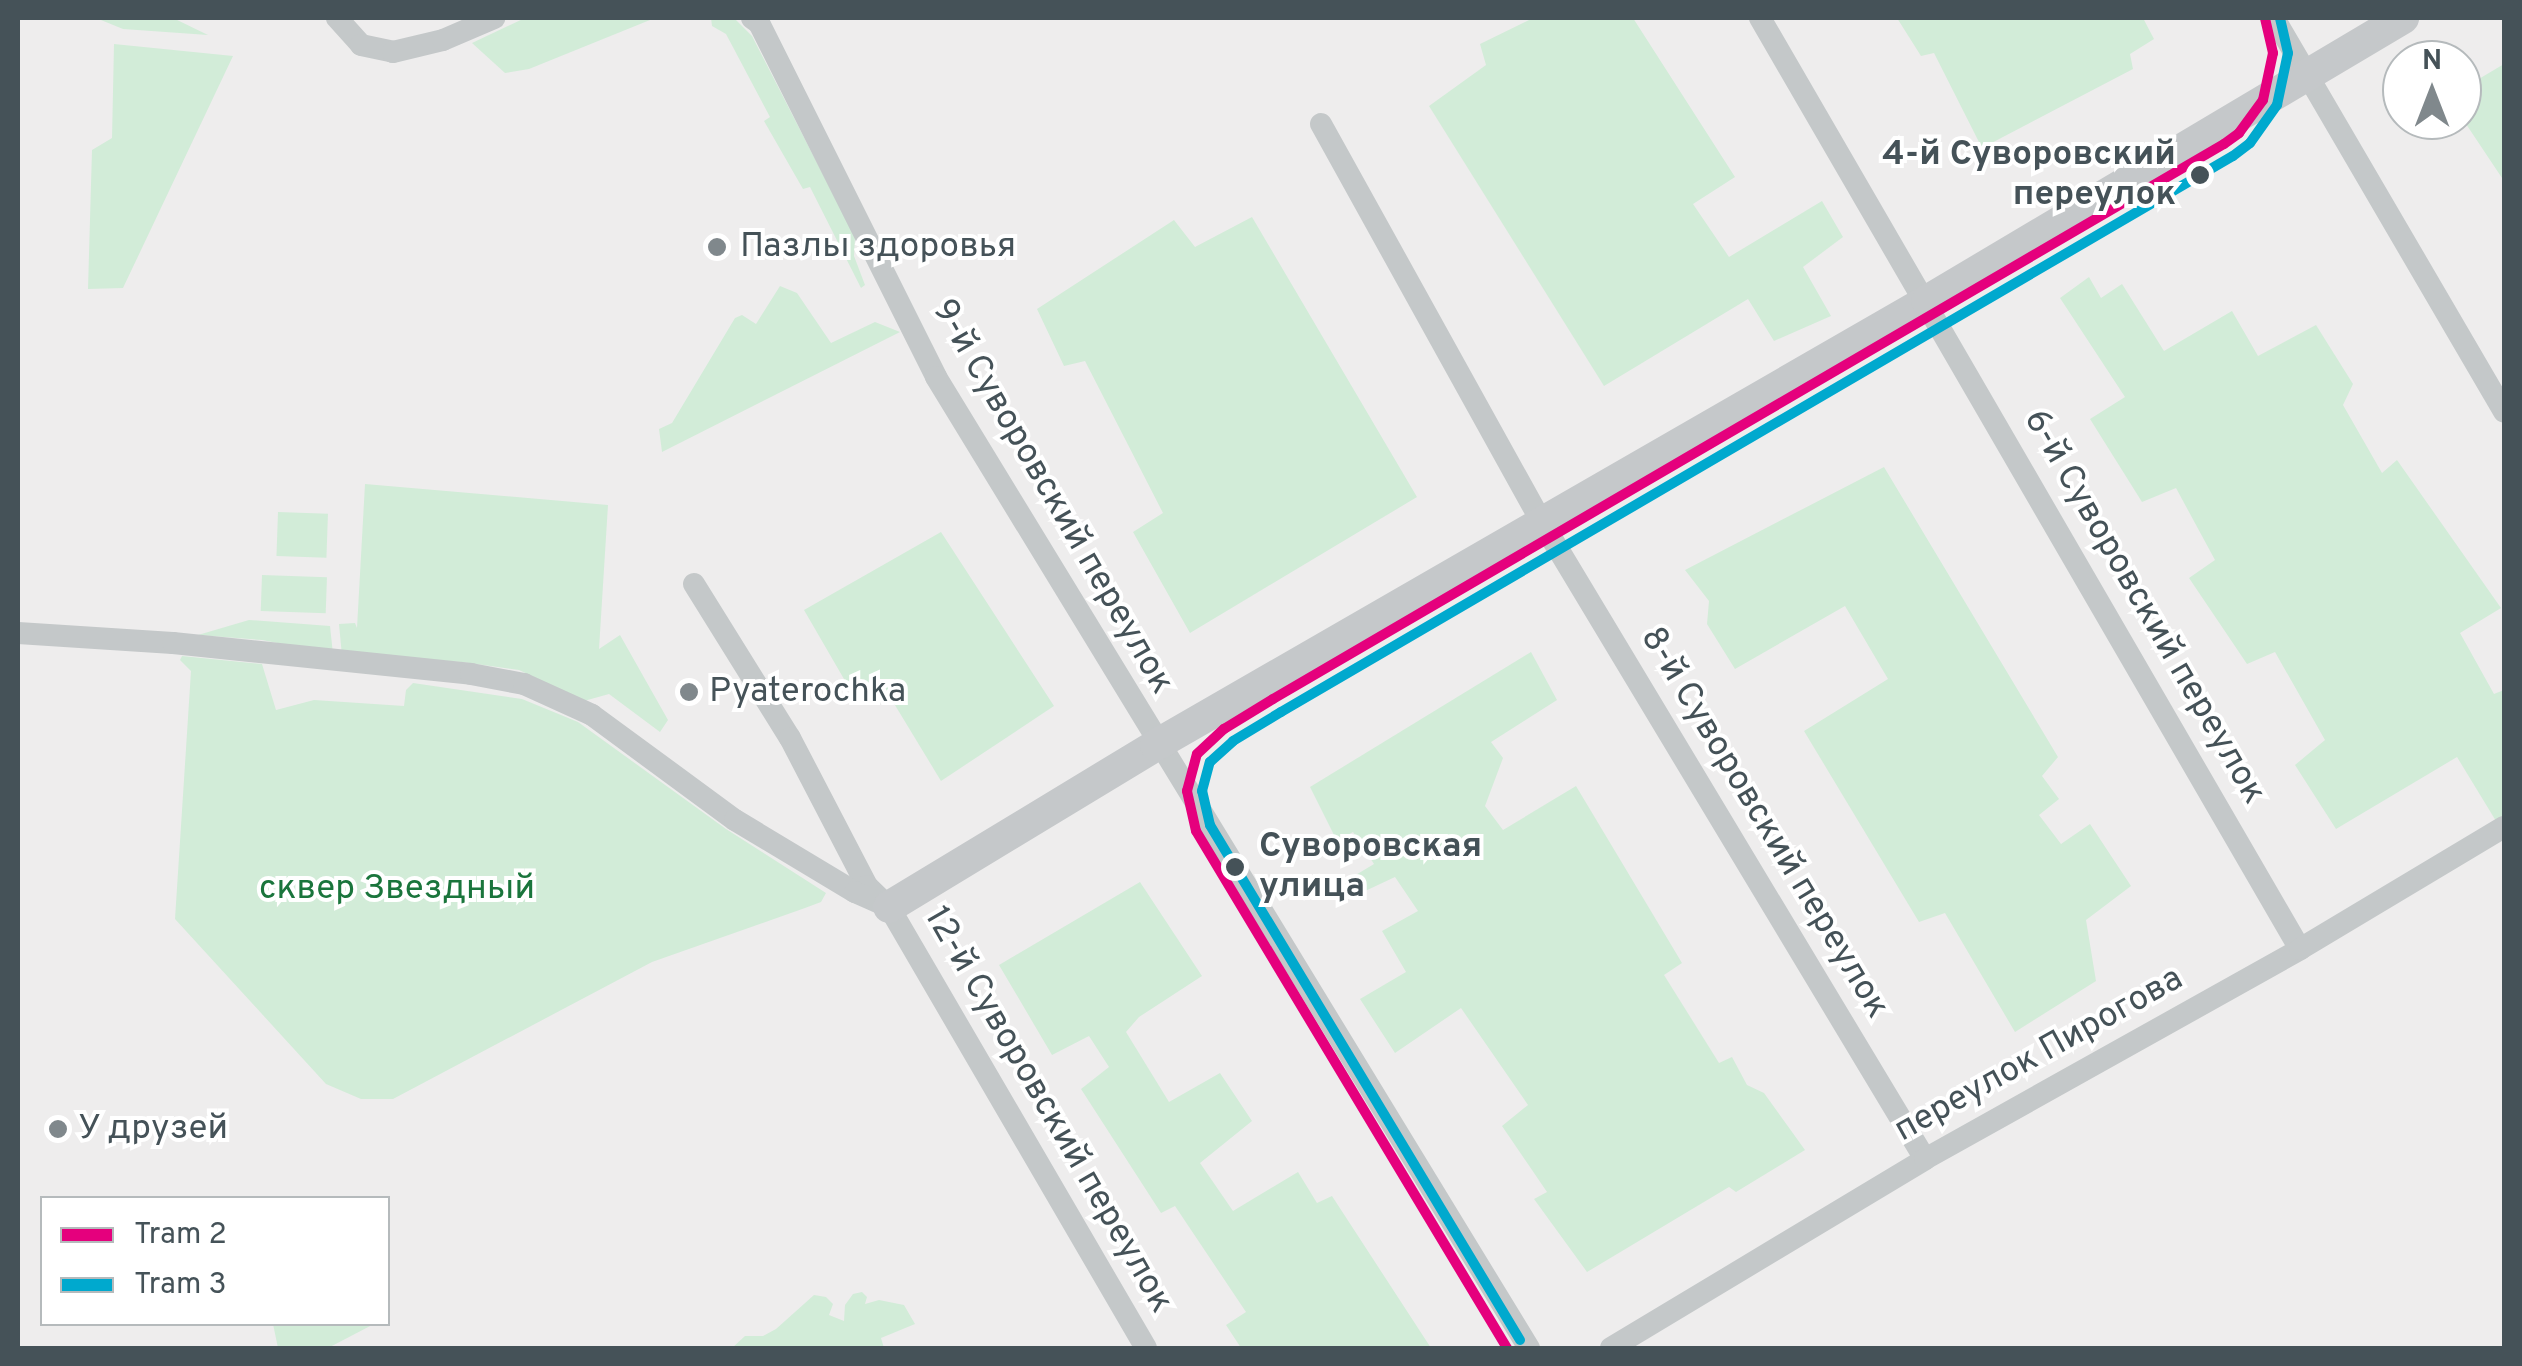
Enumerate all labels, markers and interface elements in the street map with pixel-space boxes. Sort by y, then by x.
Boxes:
north arrow [2382,40,2482,140]
text: N [2422,44,2442,80]
place label: 4-й Суворовский переулок [1882,134,2176,216]
marker: 4-й Суворовский переулок [2185,160,2215,190]
place label: Пазлы здоровья [740,226,1016,268]
marker: Пазлы здоровья [704,234,730,260]
street label: 9-й Суворовский переулок [922,292,1182,702]
street label: 6-й Суворовский переулок [2014,402,2274,812]
street label: 8-й Суворовский переулок [1630,620,1898,1026]
place label: Pyaterochka [709,671,906,713]
marker: Pyaterochka [678,681,700,703]
place label: Суворовская улица [1259,826,1482,908]
marker: Суворовская улица [1220,852,1250,882]
park label: сквер Звездный [259,868,535,910]
street label: 12-й Суворовский переулок [914,899,1182,1321]
street label: переулок Пирогова [1887,958,2191,1152]
place label: У друзей [78,1108,229,1150]
marker: У друзей [47,1118,69,1140]
legend [40,1196,390,1326]
text: Tram 2 [134,1217,227,1254]
text: Tram 3 [134,1267,227,1304]

